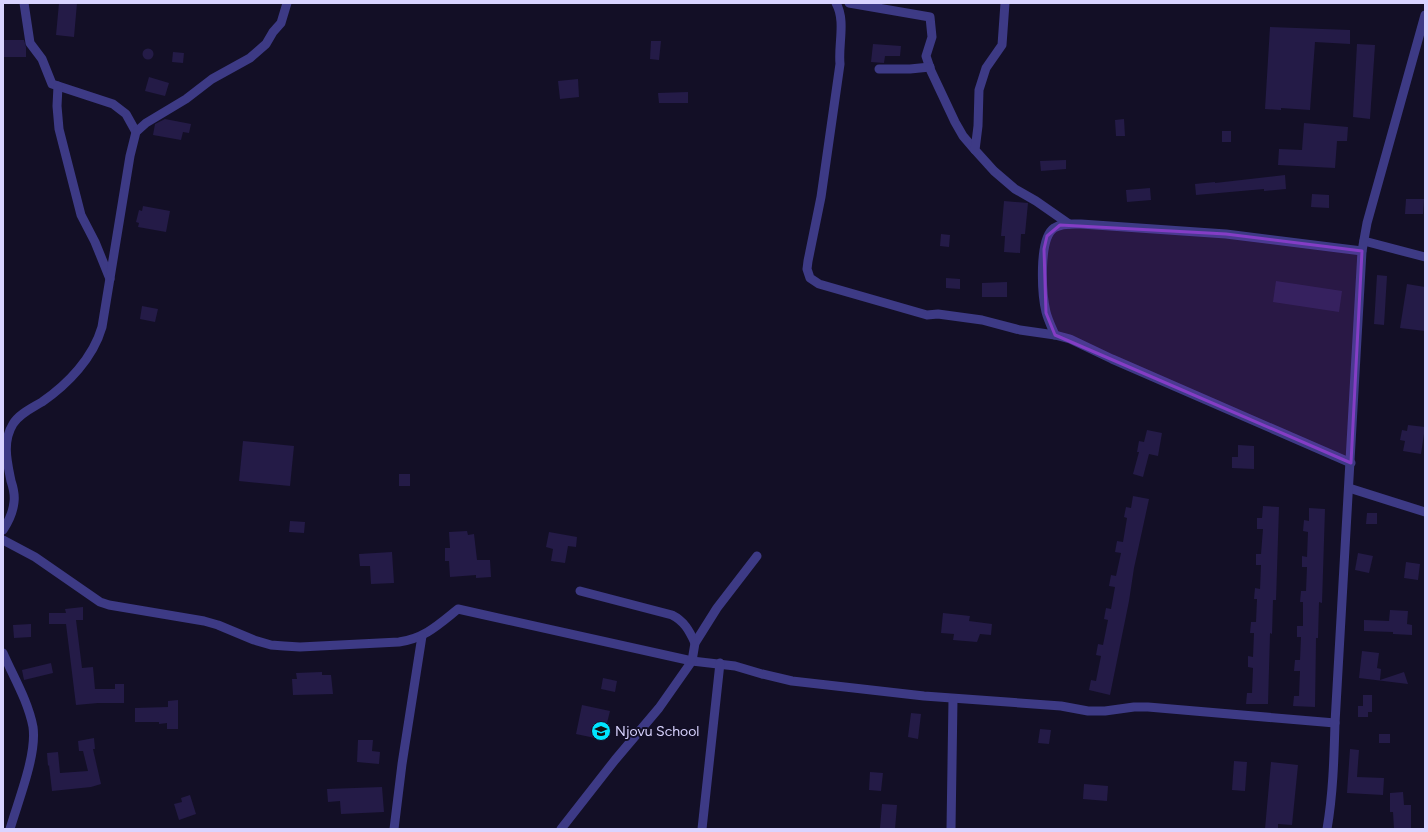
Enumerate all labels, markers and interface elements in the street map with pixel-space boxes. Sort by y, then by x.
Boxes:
school or university icon: Njovu School [590,720,612,742]
place label: Njovu School [615,723,699,740]

